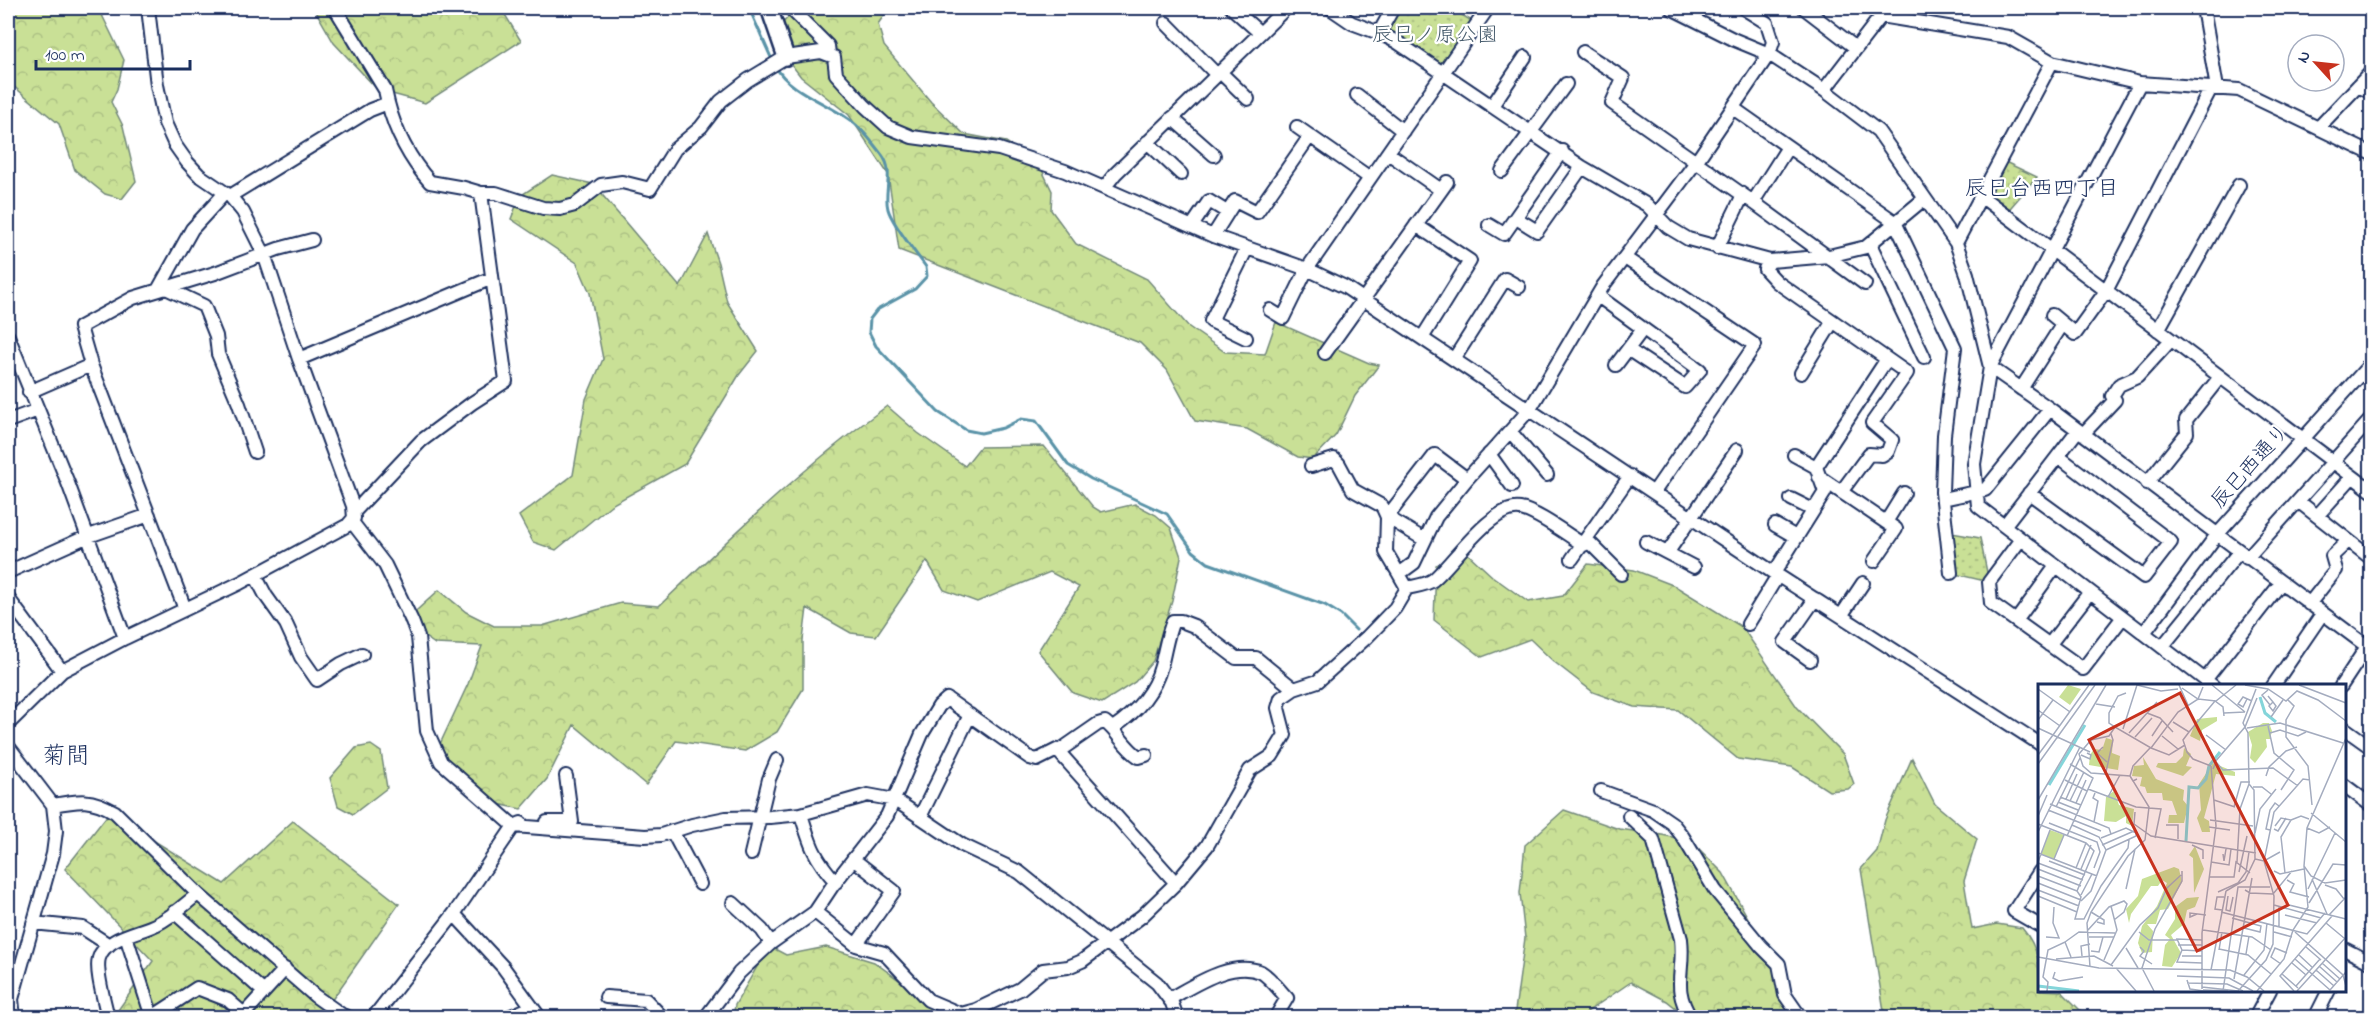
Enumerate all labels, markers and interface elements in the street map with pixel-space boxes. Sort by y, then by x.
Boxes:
park label: 辰巳ノ原公園 [1372,21,1498,51]
scale bar [36,33,190,71]
north arrow [2286,33,2346,93]
text: 100 m [45,43,85,69]
text: N [2291,47,2318,67]
district label: 辰巳台西四丁目 [1965,174,2119,206]
street label: 辰巳西通り [2205,418,2297,516]
inset map [2038,684,2346,992]
district label: 菊間 [42,740,90,775]

